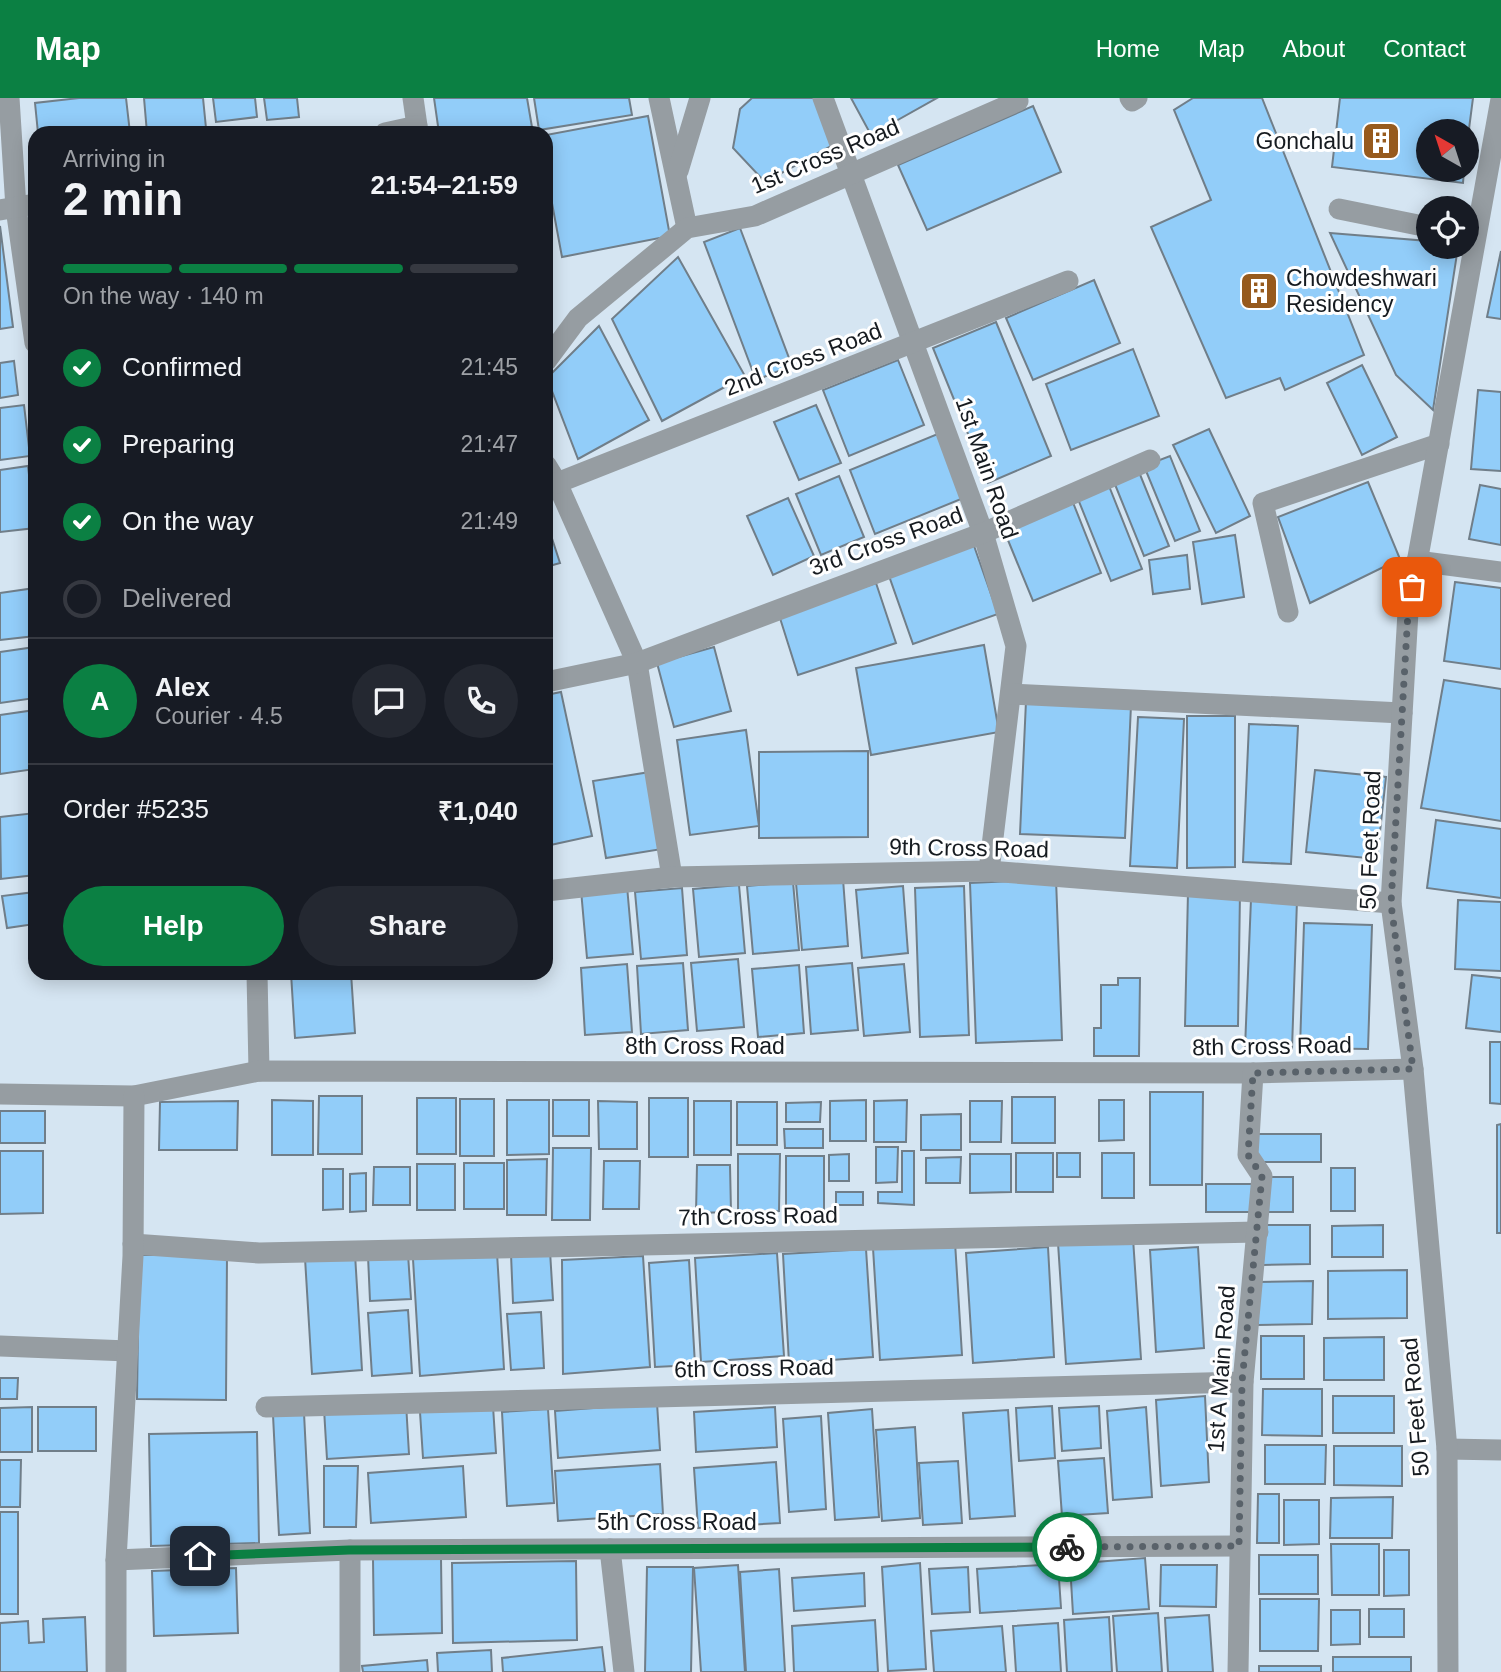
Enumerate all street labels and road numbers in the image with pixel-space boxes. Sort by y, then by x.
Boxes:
street label: 1st Cross Road [747,113,903,199]
street label: 2nd Cross Road [721,317,885,401]
street label: 1st Main Road [951,394,1023,542]
street label: 3rd Cross Road [806,501,966,581]
street label: 50 Feet Road [1355,770,1385,910]
street label: 9th Cross Road [889,834,1049,862]
street label: 8th Cross Road [1192,1032,1352,1060]
street label: 8th Cross Road [625,1033,785,1059]
street label: 7th Cross Road [678,1202,838,1230]
street label: 1st A Main Road [1202,1285,1240,1453]
street label: 50 Feet Road [1396,1336,1434,1478]
street label: 6th Cross Road [674,1354,834,1382]
street label: 5th Cross Road [597,1509,757,1535]

